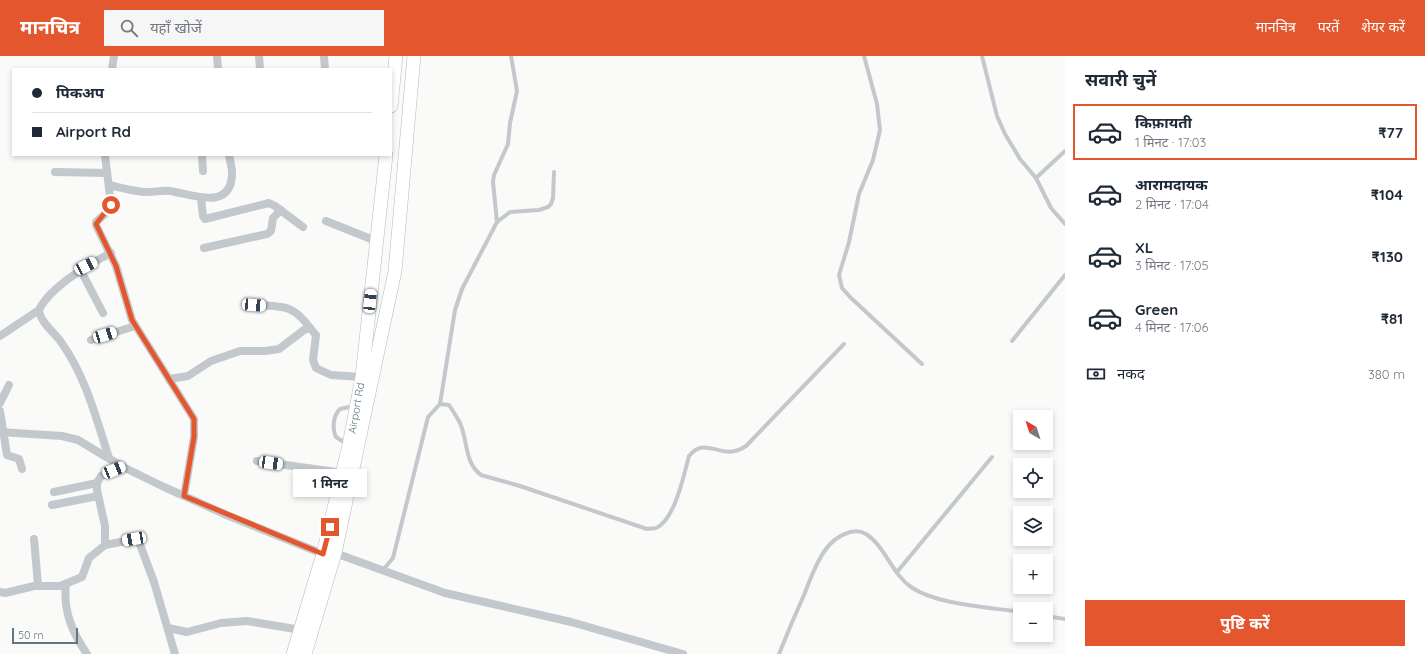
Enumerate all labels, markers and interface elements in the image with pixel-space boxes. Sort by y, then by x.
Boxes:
search box [104,10,384,46]
text: मानचित्र [20,15,80,39]
icon: search [118,17,140,39]
text: यहाँ खोजें [150,18,202,37]
text: मानचित्र [1256,18,1296,36]
text: परतें [1318,18,1339,36]
text: शेयर करें [1361,18,1405,36]
text: सवारी चुनें [1085,68,1156,91]
text: पिकअप [56,83,104,102]
text: किफ़ायती [1135,113,1192,132]
icon: car [1087,114,1123,150]
text: Airport Rd [56,122,131,141]
text: ₹77 [1378,123,1403,142]
text: 1 मिनट · 17:03 [1135,134,1206,150]
text: आरामदायक [1135,175,1208,194]
icon: car [1087,176,1123,212]
text: ₹104 [1371,185,1403,204]
route start [102,196,120,214]
text: 2 मिनट · 17:04 [1135,196,1209,212]
icon: car [1087,238,1123,274]
text: XL [1135,238,1153,257]
text: ₹130 [1372,247,1403,266]
car [73,255,99,277]
text: 3 मिनट · 17:05 [1135,257,1209,273]
car [363,288,377,314]
car [242,298,266,312]
icon: car [1087,300,1123,336]
text: Green [1135,300,1178,319]
text: ₹81 [1381,309,1403,328]
text: 4 मिनट · 17:06 [1135,319,1209,335]
car [92,326,118,344]
icon: cash [1085,363,1107,385]
text: नकद [1117,364,1145,383]
text: 380 m [1368,366,1405,382]
street label: Airport Rd [345,381,367,435]
north arrow [1013,410,1053,450]
map controls [1013,410,1053,642]
car [258,455,284,471]
button: locate [1013,458,1053,498]
car [101,460,127,480]
callout: 1 मिनट [293,469,367,497]
text: 1 मिनट [312,475,348,491]
button: layers [1013,506,1053,546]
route end [321,518,339,536]
car [121,531,147,547]
button: + [1013,554,1053,594]
button: पुष्टि करें [1085,600,1405,646]
button: − [1013,602,1053,642]
scale bar [12,626,78,645]
text: 50 m [18,628,44,642]

